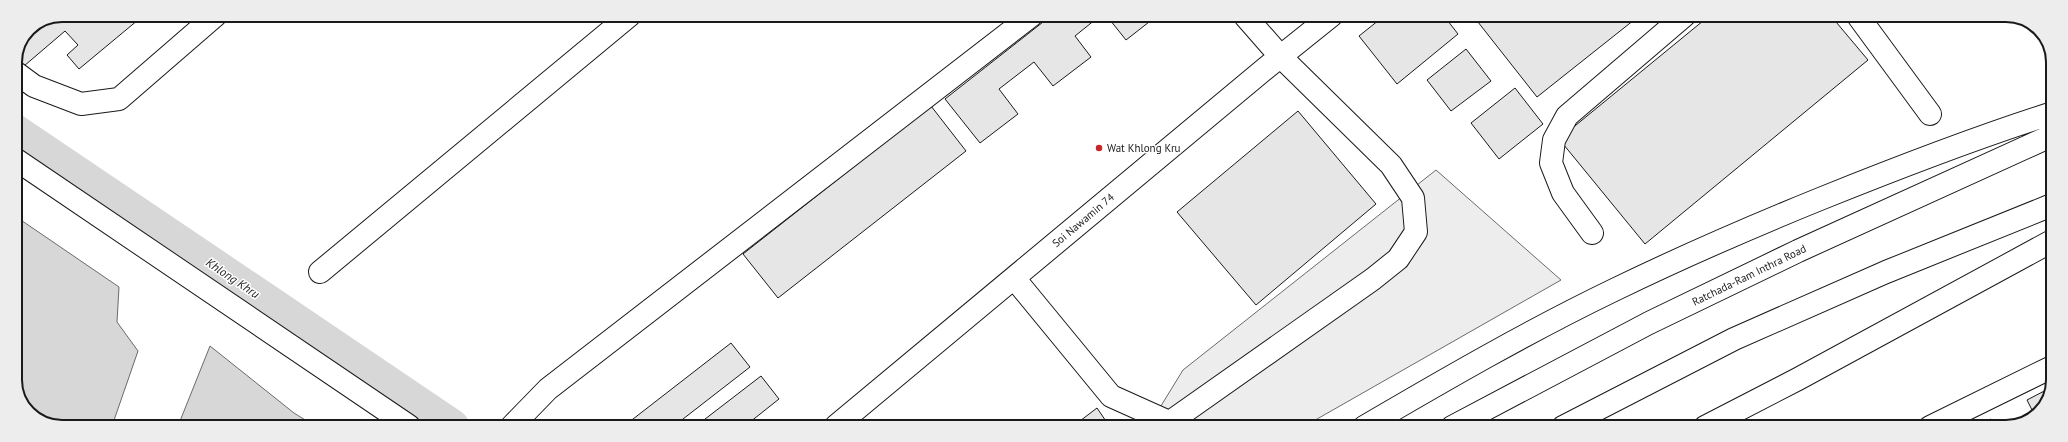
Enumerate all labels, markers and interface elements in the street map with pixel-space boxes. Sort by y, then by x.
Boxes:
place label: Wat Khlong Kru [1107,141,1181,155]
marker: Wat Khlong Kru [1094,143,1104,153]
street label: Soi Nawamin 74 [1049,190,1117,250]
street label: Ratchada-Ram Inthra Road [1690,241,1808,309]
water label: Khlong Khru [203,255,263,301]

